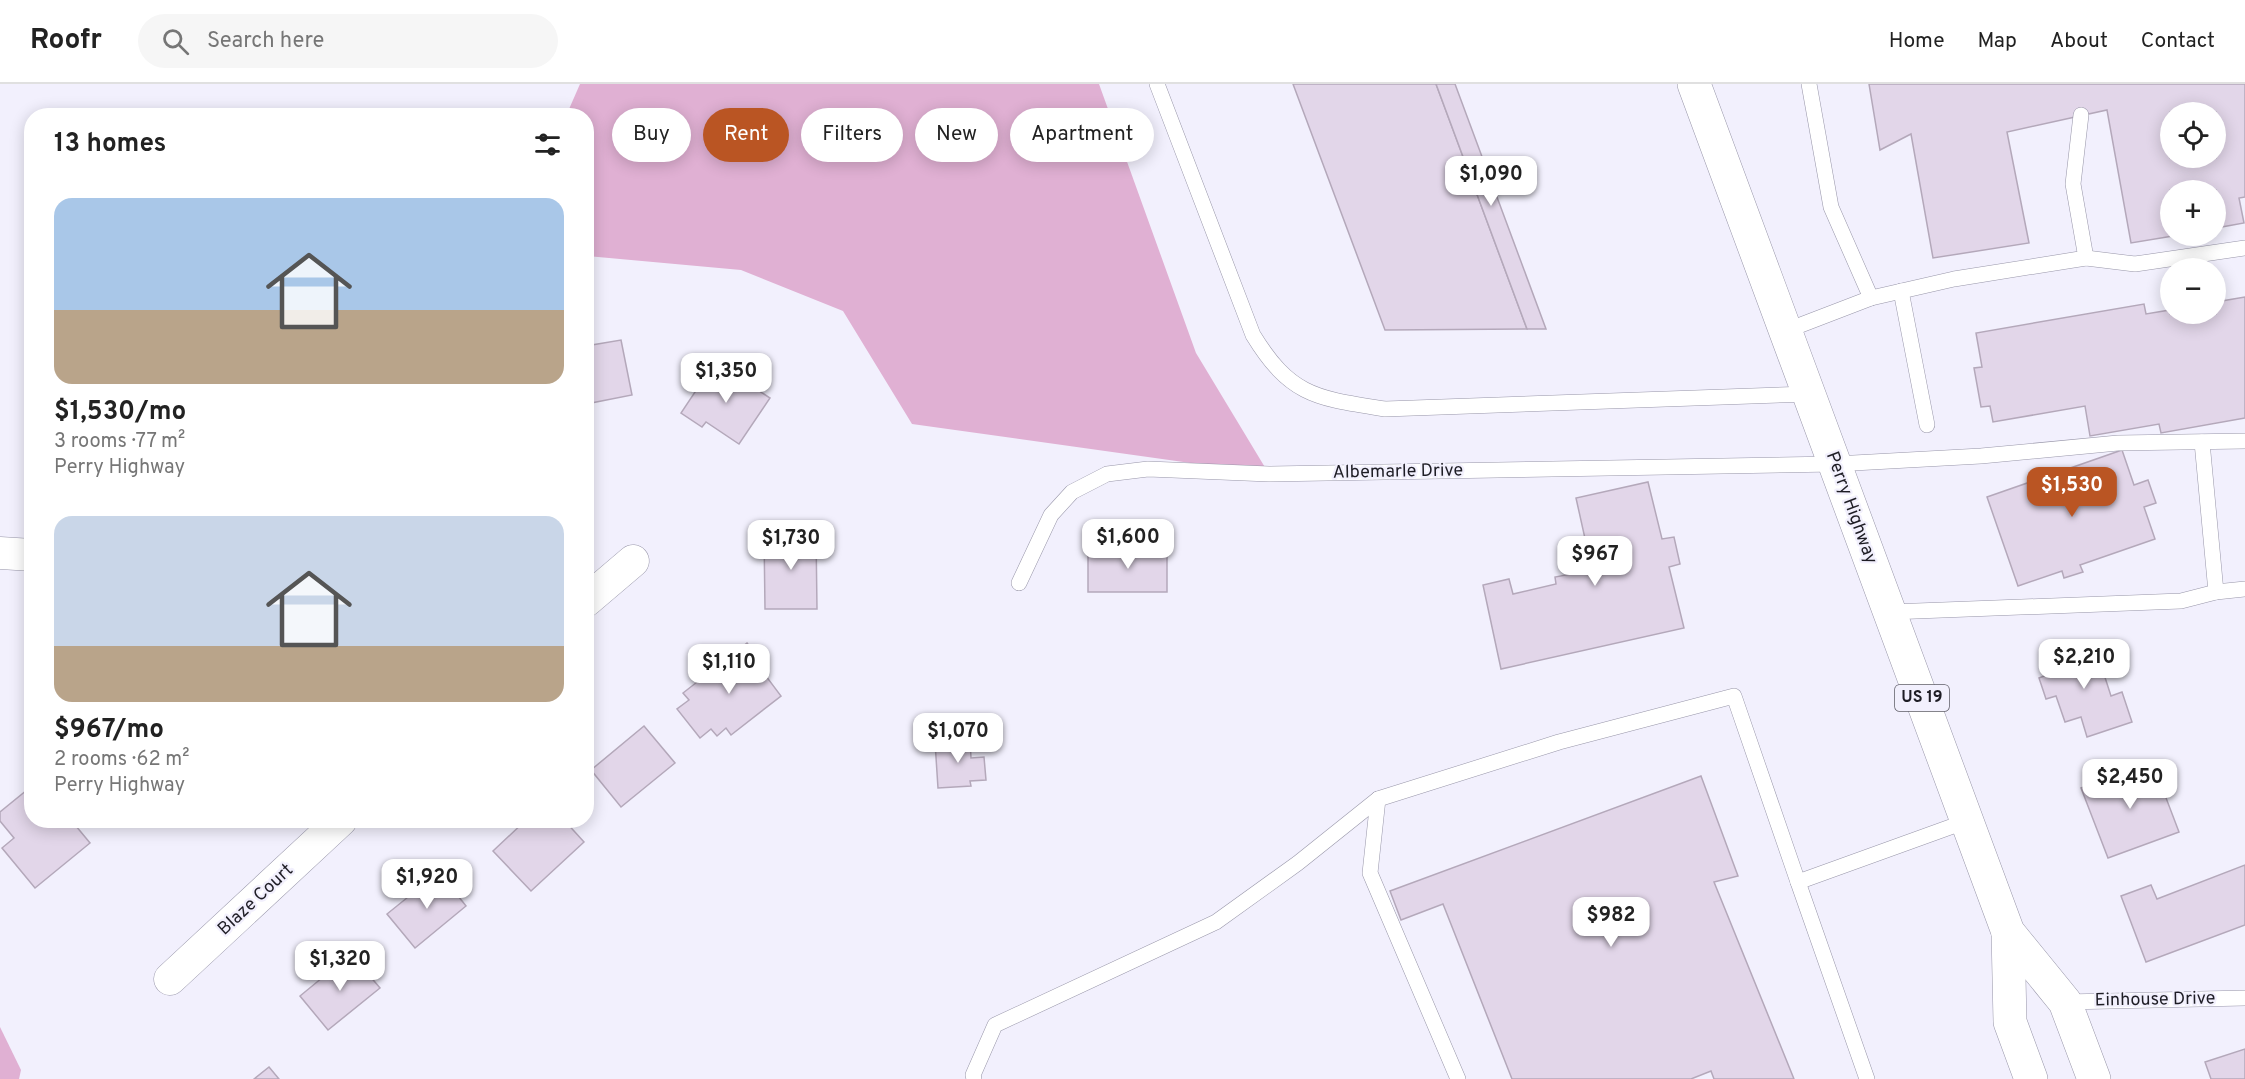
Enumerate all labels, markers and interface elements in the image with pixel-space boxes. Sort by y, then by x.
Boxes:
search box [138,14,558,68]
text: Roofr [30,23,102,59]
icon: search [159,25,192,58]
text: Search here [207,28,324,55]
text: Home [1889,28,1945,55]
text: Map [1978,28,2017,55]
text: About [2050,28,2108,55]
text: Contact [2141,28,2215,55]
map controls [2160,102,2226,324]
button: locate [2160,102,2226,168]
chip: Buy [612,108,691,162]
chip: Rent [703,108,789,162]
chip: Filters [801,108,903,162]
chip: New [915,108,998,162]
chip: Apartment [1010,108,1154,162]
text: 13 homes [54,128,166,161]
icon: filters [531,128,564,161]
pin: $1,090 [1442,156,1540,207]
text: $1,090 [1459,162,1523,188]
button: + [2160,180,2226,246]
icon: home [255,237,363,345]
button: − [2160,258,2226,324]
pin: $1,350 [677,353,775,404]
text: $1,350 [695,359,757,385]
text: $1,530/mo [54,396,186,429]
text: 3 rooms · 77 m² [54,429,185,455]
street label: Perry Highway [1820,449,1882,567]
text: Perry Highway [54,455,185,481]
street label: Albemarle Drive [1333,459,1463,485]
pin: $1,530 [2023,467,2121,518]
text: $1,530 [2041,473,2103,499]
pin: $1,600 [1079,519,1177,570]
pin: $1,730 [742,520,840,571]
text: $1,600 [1096,525,1160,551]
text: $1,730 [762,526,820,552]
pin: $967 [1559,536,1631,587]
text: $967 [1571,542,1619,568]
icon: home [255,555,363,663]
pin: $2,210 [2035,639,2133,690]
pin: $1,110 [680,644,778,695]
text: $2,210 [2053,645,2115,671]
text: $1,110 [702,650,756,676]
road number: US 19 [1895,685,1949,711]
pin: $1,070 [909,713,1007,764]
text: $967/mo [54,714,164,747]
text: $1,070 [927,719,989,745]
text: 2 rooms · 62 m² [54,747,190,773]
pin: $2,450 [2081,759,2179,810]
text: $2,450 [2096,765,2164,791]
text: Perry Highway [54,773,185,799]
street label: Blaze Court [213,859,299,941]
pin: $1,920 [378,859,476,910]
text: $1,920 [396,865,458,891]
pin: $982 [1575,897,1647,948]
text: $982 [1587,903,1635,929]
pin: $1,320 [291,941,389,992]
text: $1,320 [309,947,371,973]
street label: Einhouse Drive [2094,987,2216,1013]

